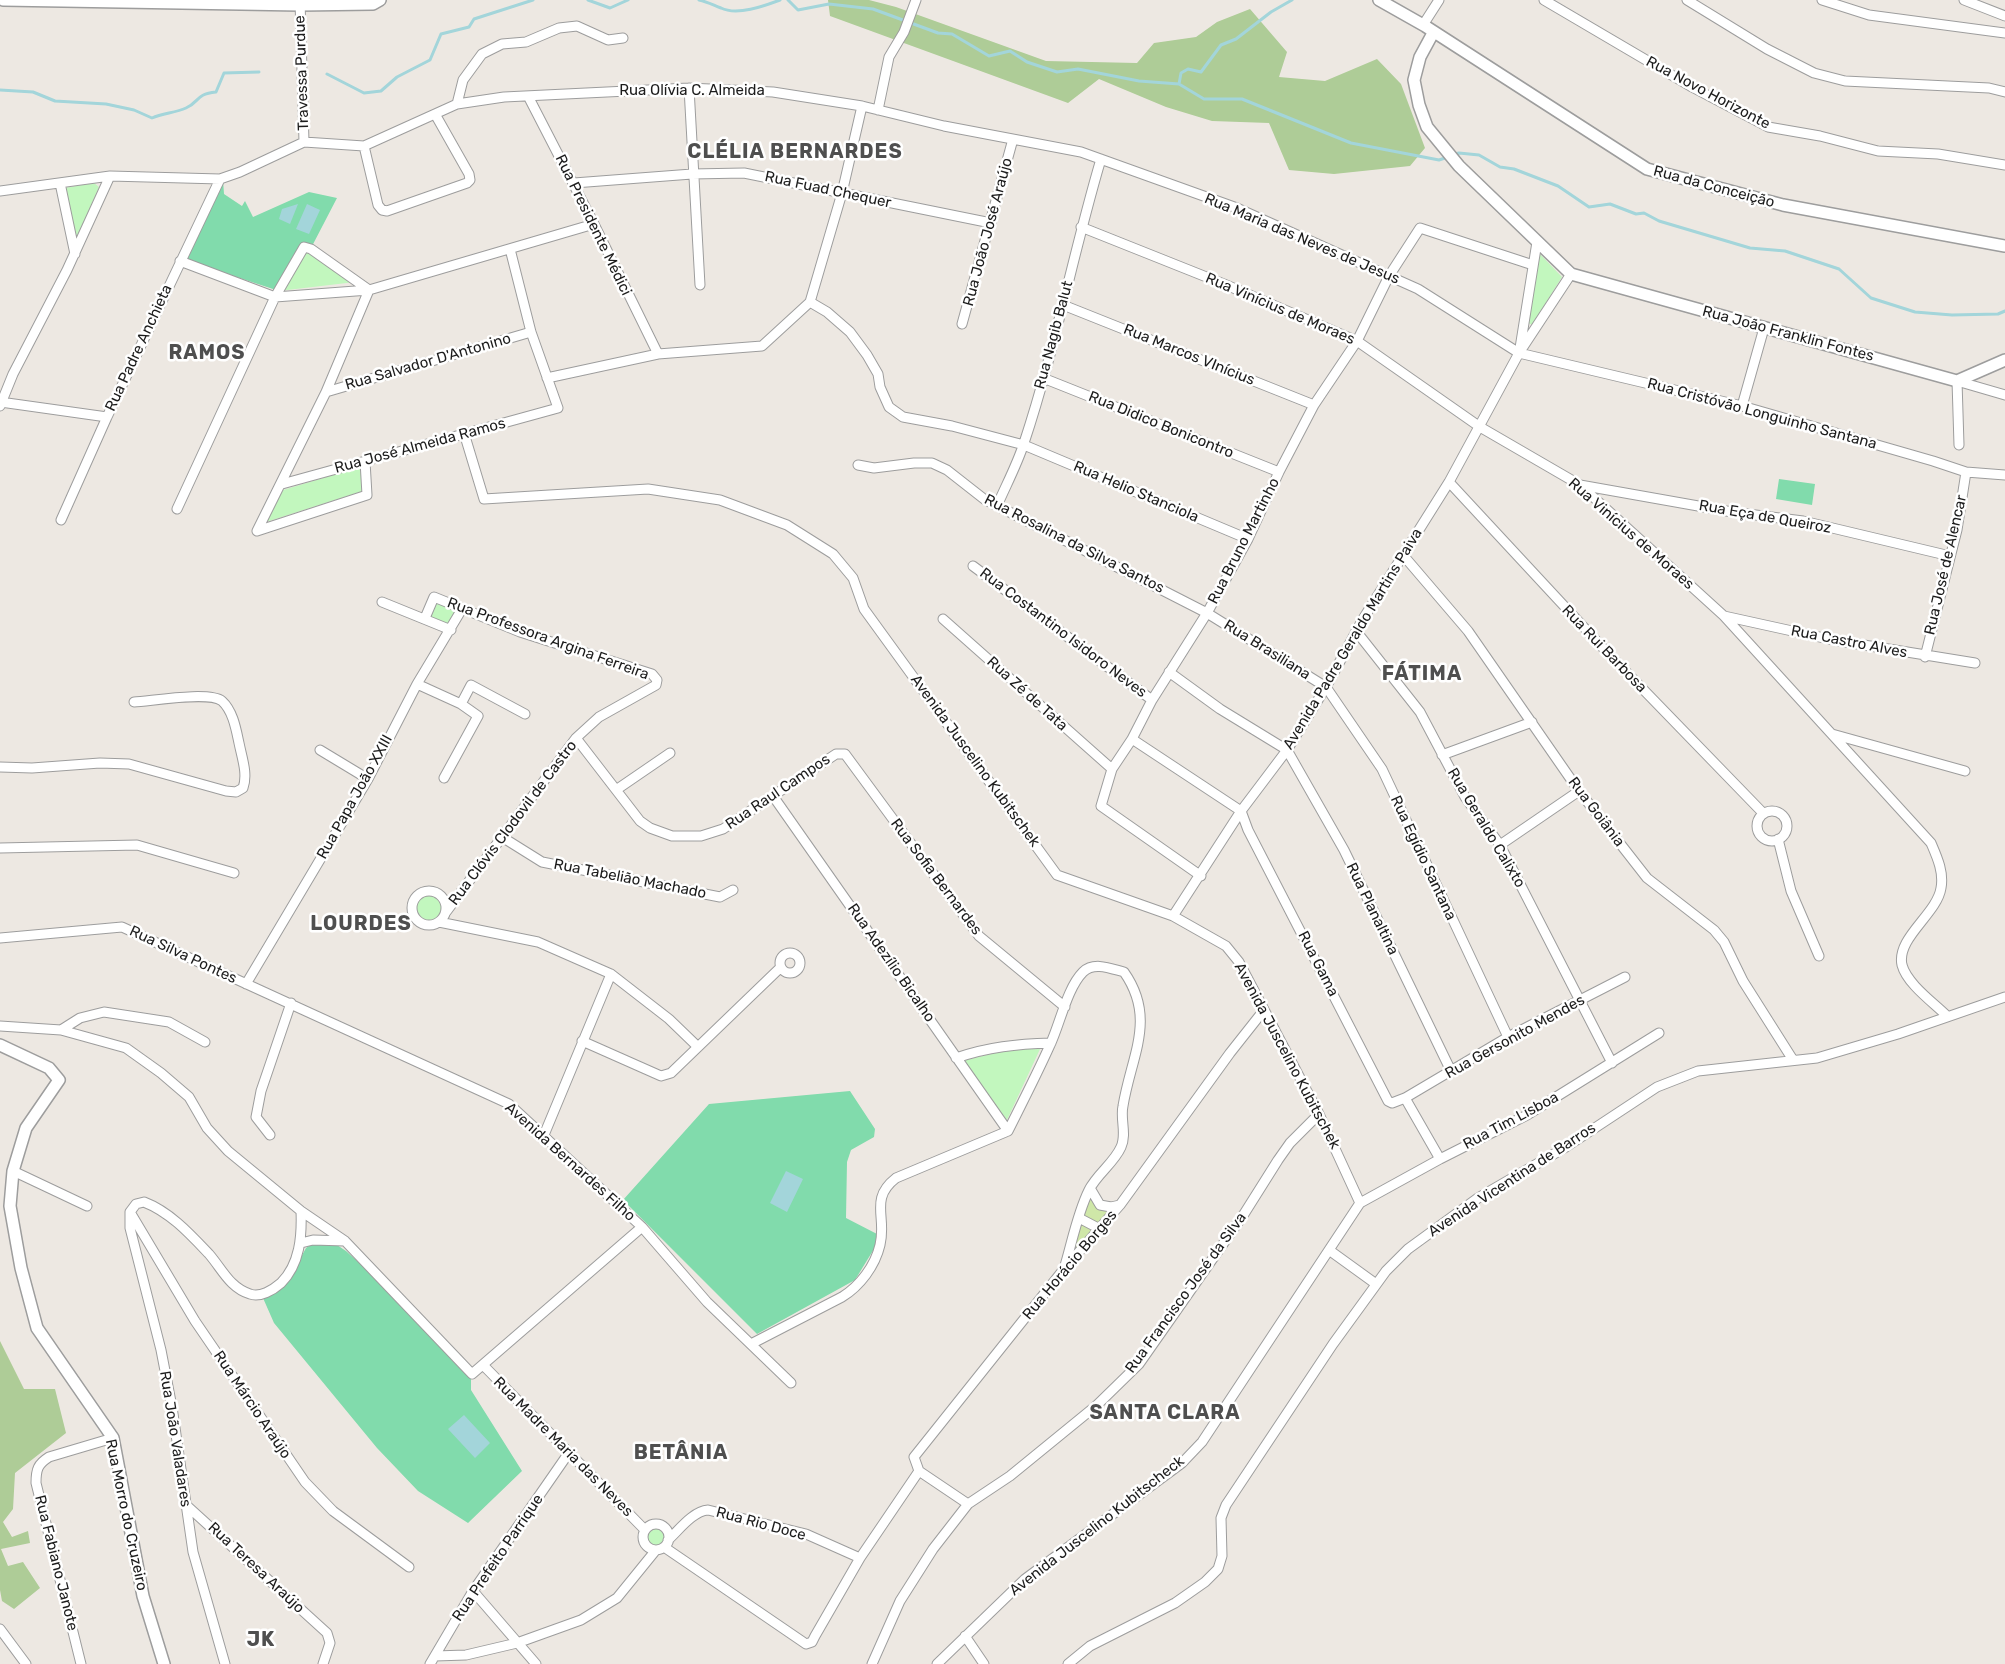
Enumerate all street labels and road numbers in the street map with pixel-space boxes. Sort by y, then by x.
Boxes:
street label: Travessa Purdue [291,15,313,131]
street label: Rua Novo Horizonte [1643,53,1773,133]
street label: Rua Olívia C. Almeida [619,82,765,100]
street label: Rua Presidente Médici [551,152,635,298]
street label: Rua João José Araújo [960,156,1016,308]
street label: Rua da Conceição [1651,162,1777,212]
street label: Rua Fuad Chequer [763,168,893,212]
street label: Rua Maria das Neves de Jesus [1202,190,1402,288]
street label: Rua Vinícius de Moraes [1203,269,1357,349]
street label: Rua Nagib Balut [1031,279,1077,391]
street label: Rua Padre Anchieta [102,282,176,414]
street label: Rua João Franklin Fontes [1700,302,1876,366]
street label: Rua Marcos VInícius [1121,320,1257,390]
street label: Rua Salvador D'Antonino [343,330,513,394]
street label: Rua Cristóvão Longuinho Santana [1645,375,1879,453]
street label: Rua Didico Bonicontro [1086,388,1236,462]
street label: Rua José Almeida Ramos [333,414,507,478]
street label: Rua Helio Stanciola [1071,457,1201,527]
street label: Rua Bruno Martinho [1204,475,1284,607]
street label: Rua Vinícius de Moraes [1564,475,1698,593]
street label: Rua Rosalina da Silva Santos [981,491,1167,597]
street label: Rua José de Alencar [1921,493,1971,637]
street label: Rua Eça de Queiroz [1697,497,1833,537]
street label: Avenida Padre Geraldo Martins Paiva [1280,525,1426,753]
street label: Rua Costantino Isidoro Neves [976,564,1150,702]
street label: Rua Professora Argina Ferreira [445,594,651,684]
street label: Rua Rui Barbosa [1558,602,1650,696]
street label: Rua Brasiliana [1220,616,1314,684]
street label: Rua Castro Alves [1789,622,1909,662]
street label: Rua Zé de Tata [983,653,1071,735]
street label: Avenida Juscelino Kubitschek [906,671,1044,851]
street label: Rua Papa João XXIII [313,732,397,862]
street label: Rua Clóvis Clodovil de Castro [445,737,581,909]
street label: Rua Raul Campos [722,750,834,834]
street label: Rua Geraldo Calixto [1443,765,1529,891]
street label: Rua Goiânia [1564,774,1628,850]
street label: Rua Egídio Santana [1386,793,1460,923]
street label: Rua Sofia Bernardes [886,815,986,939]
street label: Rua Tabelião Machado [552,855,708,903]
street label: Rua Planaltina [1342,860,1402,958]
street label: Rua Adezílio Bicalho [843,900,939,1026]
street label: Rua Silva Pontes [126,922,240,988]
street label: Rua Gama [1294,928,1342,1000]
street label: Avenida Juscelino Kubitschek [1230,960,1344,1152]
street label: Rua Gersonito Mendes [1442,991,1588,1083]
street label: Rua Tim Lisboa [1460,1088,1562,1154]
street label: Avenida Bernardes Filho [501,1099,639,1225]
street label: Avenida Vicentina de Barros [1425,1119,1599,1241]
street label: Rua Horácio Borges [1019,1207,1121,1323]
street label: Rua Francisco José da Silva [1122,1209,1250,1377]
street label: Rua Márcio Araújo [209,1348,295,1462]
street label: Rua João Valadares [155,1370,195,1508]
street label: Rua Madre Maria das Neves [489,1373,637,1521]
street label: Rua Morro do Cruzeiro [101,1438,151,1592]
street label: Avenida Juscelino Kubitscheck [1006,1452,1188,1600]
street label: Rua Prefeito Parrique [449,1491,547,1625]
street label: Rua Fabiano Janote [30,1493,82,1633]
street label: Rua Rio Doce [714,1503,808,1545]
street label: Rua Teresa Araújo [204,1519,308,1617]

